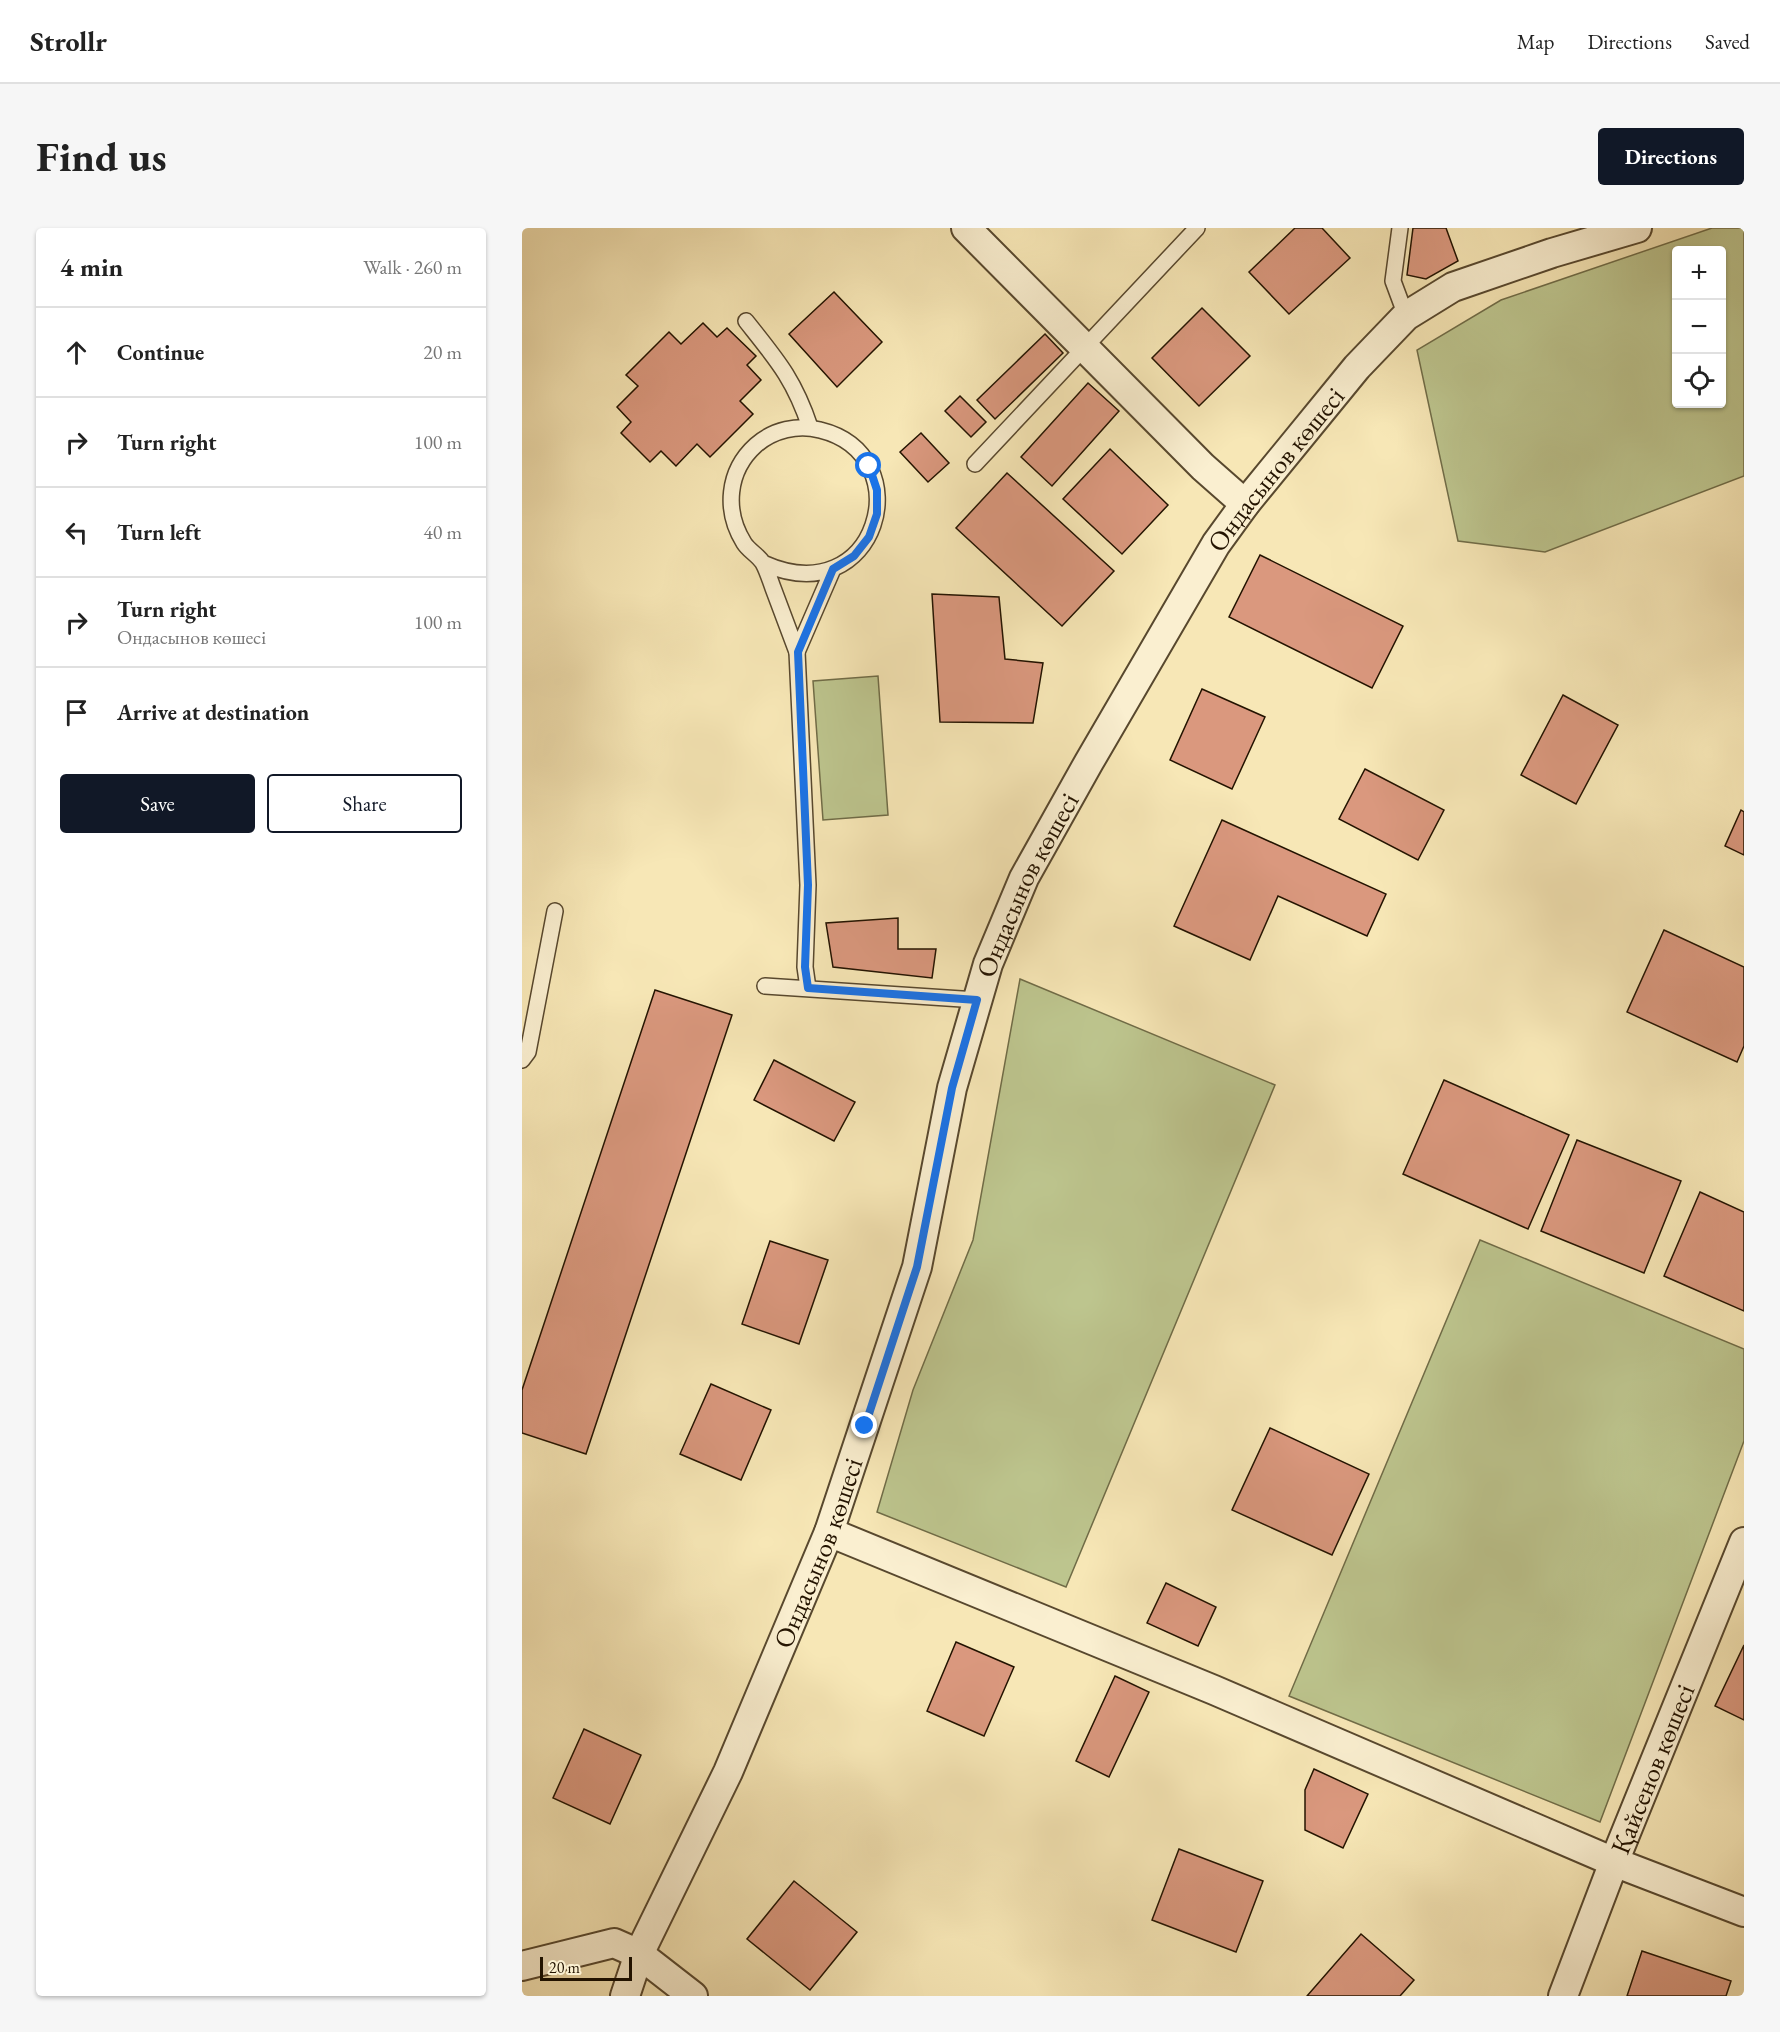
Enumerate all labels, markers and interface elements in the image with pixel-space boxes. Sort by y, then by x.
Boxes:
text: Strollr [30,23,107,59]
text: Map [1517,28,1554,55]
text: Directions [1587,28,1672,55]
text: Saved [1705,28,1750,55]
button: Directions [1598,128,1744,185]
text: Find us [36,129,167,184]
map controls [1672,246,1726,408]
button: + [1672,246,1726,300]
text: 4 min [60,250,123,284]
text: Walk · 260 m [363,254,462,280]
button: − [1672,300,1726,354]
icon: ahead [60,336,93,369]
text: Continue [117,338,204,367]
text: 20 m [423,339,462,365]
button: locate [1672,354,1726,408]
street label: Ондасынов көшесі [1199,379,1352,559]
icon: right [60,426,93,459]
text: Turn right [117,428,216,457]
text: 100 m [414,429,462,455]
route start [855,452,881,478]
icon: left [60,516,93,549]
text: Turn left [117,518,201,547]
text: 40 m [423,519,462,545]
text: Turn right [117,595,216,624]
icon: right [60,606,93,639]
text: 100 m [414,609,462,635]
text: Ондасынов көшесі [117,624,266,650]
icon: arrive [60,696,93,729]
text: Arrive at destination [117,698,309,727]
button: Save [60,774,255,833]
button: Share [267,774,462,833]
street label: Ондасынов көшесі [968,786,1086,981]
route end [851,1412,877,1438]
street label: Ондасынов көшесі [765,1453,870,1653]
street label: Қайсенов көшесі [1602,1678,1702,1859]
scale bar [540,1954,632,1982]
text: 20 m [549,1957,580,1978]

